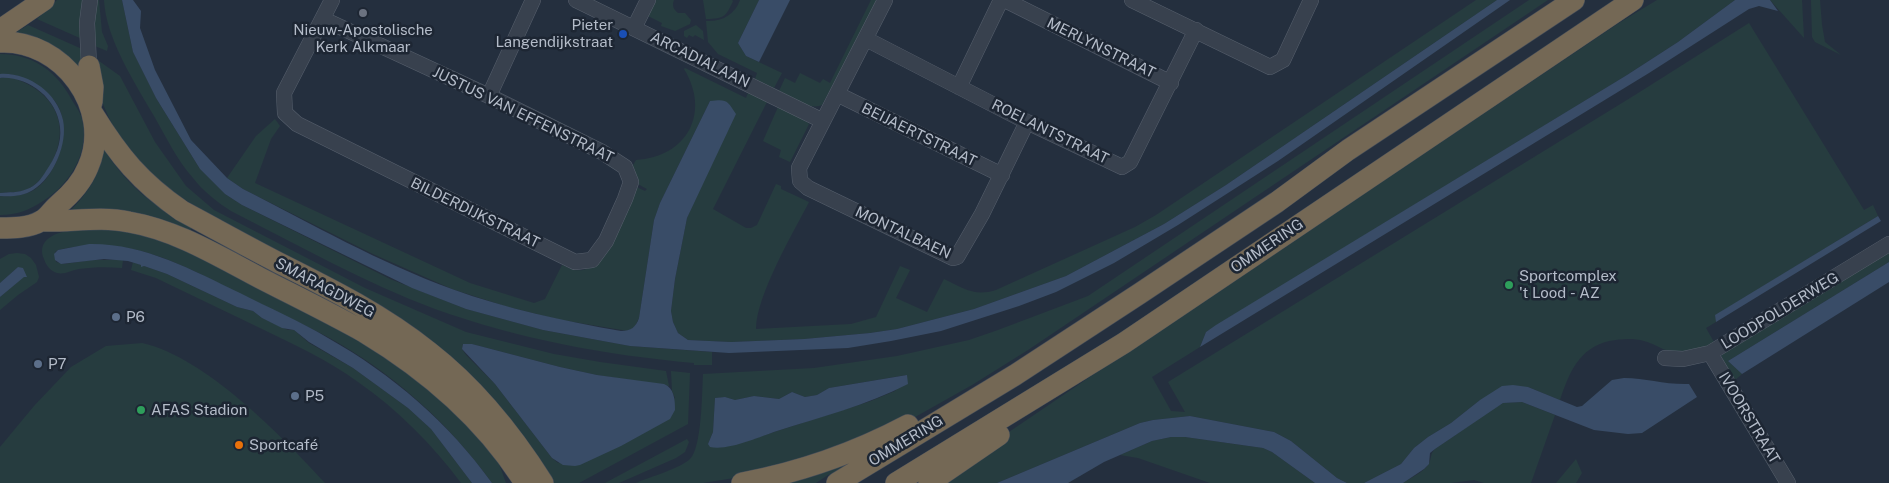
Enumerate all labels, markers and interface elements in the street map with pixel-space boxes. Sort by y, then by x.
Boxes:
marker: Nieuw-Apostolische Kerk Alkmaar [357,7,369,19]
street label: MERLYNSTRAAT [1044,14,1158,82]
place label: Pieter Langendijkstraat [495,16,613,51]
place label: Nieuw-Apostolische Kerk Alkmaar [293,21,433,56]
marker: Pieter Langendijkstraat [617,28,629,40]
street label: ARCADIALAAN [647,28,753,92]
street label: JUSTUS VAN EFFENSTRAAT [430,63,616,167]
street label: ROELANTSTRAAT [988,96,1112,168]
street label: BEIJAERTSTRAAT [858,99,980,171]
street label: BILDERDIJKSTRAAT [408,174,542,252]
street label: MONTALBAEN [852,203,954,263]
street label: OMMERING [1227,215,1307,277]
street label: SMARAGDWEG [272,254,378,322]
place label: Sportcomplex 't Lood - AZ [1519,267,1617,302]
street label: LOODPOLDERWEG [1718,269,1842,353]
marker: Sportcomplex 't Lood - AZ [1503,279,1515,291]
place label: P6 [126,308,145,326]
marker: P6 [110,311,122,323]
place label: P7 [48,355,67,373]
marker: P7 [32,358,44,370]
street label: IVOORSTRAAT [1715,369,1783,467]
place label: P5 [305,387,324,405]
marker: P5 [289,390,301,402]
place label: AFAS Stadion [151,401,247,419]
marker: AFAS Stadion [135,404,147,416]
street label: OMMERING [866,412,946,470]
place label: Sportcafé [249,436,318,454]
marker: Sportcafé [233,439,245,451]

